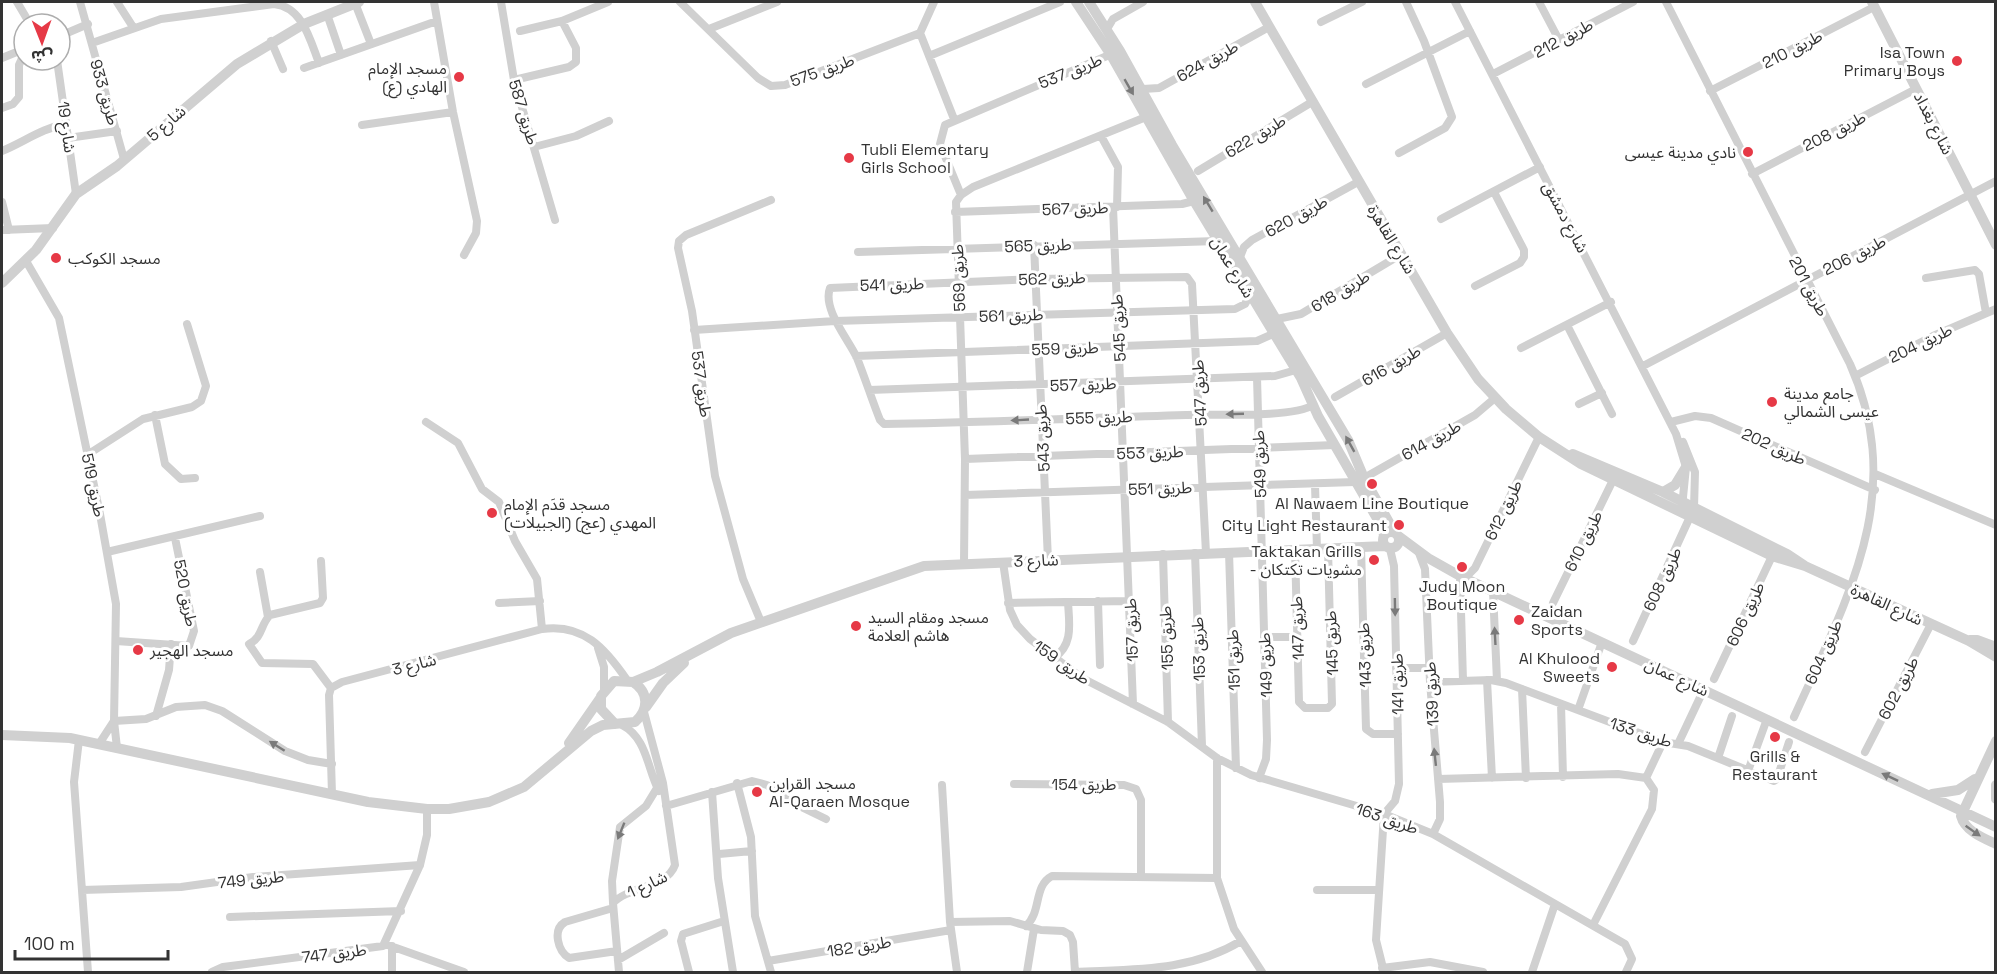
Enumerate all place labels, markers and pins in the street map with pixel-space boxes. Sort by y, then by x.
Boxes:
place label: Isa Town Primary Boys [1844,42,1945,81]
marker: Isa Town Primary Boys [1950,54,1964,68]
place label: مسجد الإمام الهادي (ع) [368,58,447,99]
marker: مسجد الإمام الهادي (ع) [452,70,466,84]
place label: Tubli Elementary Girls School [861,139,989,178]
place label: نادي مدينة عيسى [1625,142,1736,165]
marker: نادي مدينة عيسى [1741,145,1755,159]
marker: Tubli Elementary Girls School [842,151,856,165]
place label: مسجد الكوكب [68,248,161,269]
marker: مسجد الكوكب [49,251,63,265]
place label: جامع مدينة عيسى الشمالي [1784,383,1879,424]
marker: جامع مدينة عيسى الشمالي [1765,395,1779,409]
marker: Al Nawaem Line Boutique [1365,477,1379,491]
place label: Al Nawaem Line Boutique [1275,493,1469,514]
place label: مسجد قدَم الإمام المهدي (عج) (الجبيلات) [504,494,656,535]
marker: مسجد قدَم الإمام المهدي (عج) (الجبيلات) [485,506,499,520]
place label: City Light Restaurant [1222,515,1387,536]
marker: City Light Restaurant [1392,518,1406,532]
place label: Taktakan Grills - مشويات تكتكان [1249,541,1362,580]
marker: Taktakan Grills - مشويات تكتكان [1367,553,1381,567]
marker: Judy Moon Boutique [1455,560,1469,574]
place label: Judy Moon Boutique [1419,576,1505,615]
place label: Zaidan Sports [1531,601,1583,640]
place label: مسجد ومقام السيد هاشم العلامة [868,607,989,648]
marker: Zaidan Sports [1512,613,1526,627]
marker: مسجد ومقام السيد هاشم العلامة [849,619,863,633]
place label: مسجد الهجير [149,640,233,661]
marker: مسجد الهجير [131,643,145,657]
place label: Al Khulood Sweets [1519,648,1600,687]
marker: Al Khulood Sweets [1605,660,1619,674]
marker: Grills & Restaurant [1768,730,1782,744]
place label: Grills & Restaurant [1732,746,1818,785]
place label: مسجد القراين Al-Qaraen Mosque [769,773,910,812]
marker: مسجد القراين Al-Qaraen Mosque [750,785,764,799]

